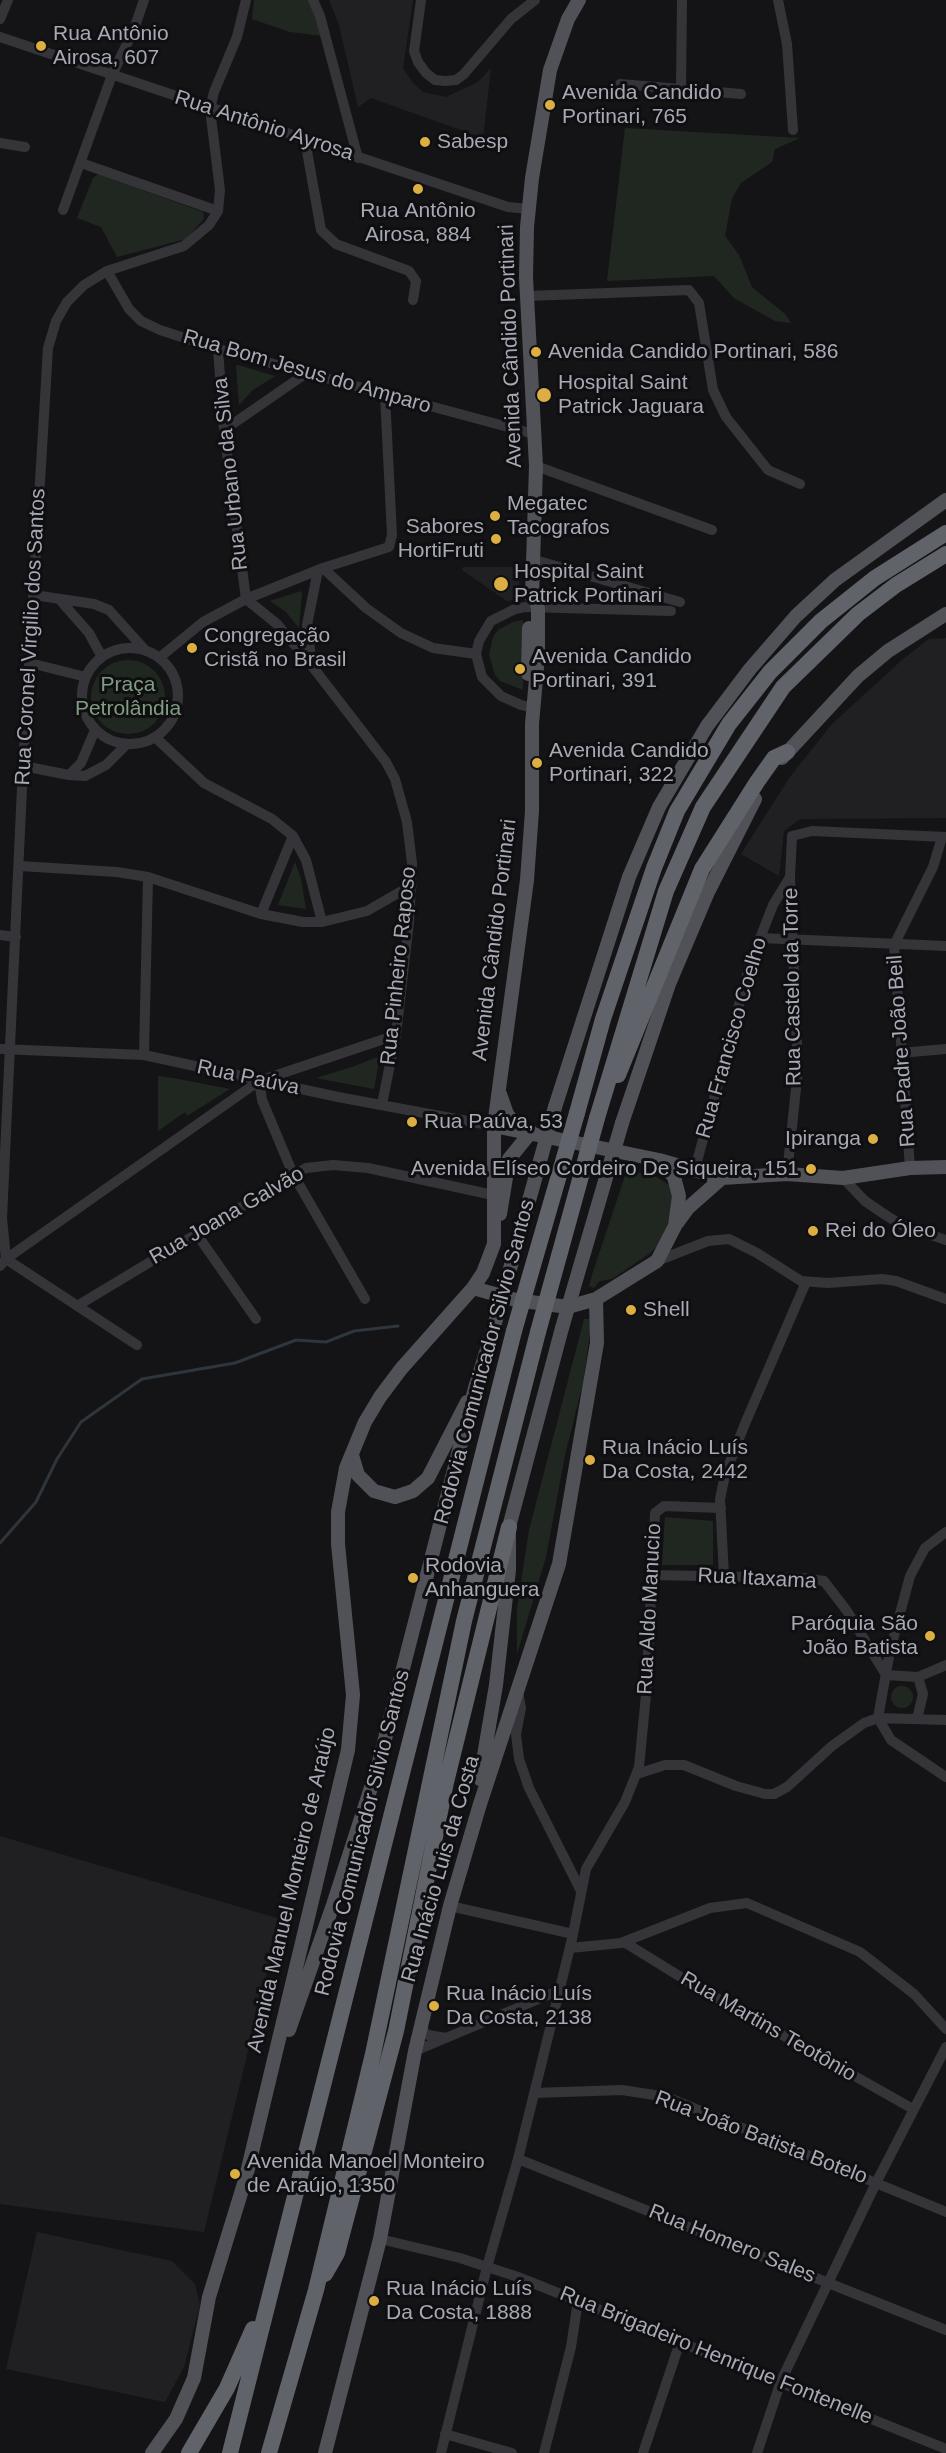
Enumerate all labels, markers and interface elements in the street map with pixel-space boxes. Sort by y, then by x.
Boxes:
place label: Rua Antônio Airosa, 607 [53,21,169,71]
marker: Rua Antônio Airosa, 607 [34,39,48,53]
place label: Avenida Candido Portinari, 765 [562,80,722,130]
street label: Rua Antônio Ayrosa [171,85,357,167]
marker: Avenida Candido Portinari, 765 [543,98,557,112]
place label: Sabesp [437,129,508,155]
marker: Sabesp [418,135,432,149]
marker: Rua Antônio Airosa, 884 [411,182,425,196]
place label: Rua Antônio Airosa, 884 [360,198,476,248]
street label: Avenida Cândido Portinari [494,224,528,468]
street label: Rua Bom Jesus do Amparo [180,324,434,420]
place label: Avenida Candido Portinari, 586 [548,339,838,365]
marker: Avenida Candido Portinari, 586 [529,345,543,359]
place label: Hospital Saint Patrick Jaguara [558,370,704,420]
street label: Rua Urbano da Silva [208,376,254,572]
marker: Hospital Saint Patrick Jaguara [535,386,553,404]
street label: Rua Coronel Virgilio dos Santos [11,488,51,786]
place label: Megatec Tacografos [507,491,610,541]
marker: Megatec Tacografos [488,509,502,523]
place label: Sabores HortiFruti [398,514,484,564]
marker: Sabores HortiFruti [489,532,503,546]
place label: Hospital Saint Patrick Portinari [514,559,662,609]
marker: Hospital Saint Patrick Portinari [492,575,510,593]
place label: Congregação Cristã no Brasil [204,623,346,673]
marker: Congregação Cristã no Brasil [185,641,199,655]
place label: Avenida Candido Portinari, 391 [532,644,692,694]
marker: Avenida Candido Portinari, 391 [513,662,527,676]
park label: Praça Petrolândia [75,672,181,722]
place label: Avenida Candido Portinari, 322 [549,738,709,788]
marker: Avenida Candido Portinari, 322 [530,756,544,770]
street label: Avenida Cândido Portinari [468,818,522,1062]
street label: Rua Pinheiro Raposo [376,865,422,1067]
street label: Rua Castelo da Torre [779,888,807,1086]
street label: Rua Francisco Coelho [691,935,773,1141]
street label: Rua Padre João Beil [883,954,921,1148]
street label: Rua Paúva [195,1055,301,1101]
place label: Rua Paúva, 53 [424,1109,563,1135]
marker: Rua Paúva, 53 [405,1115,419,1129]
place label: Ipiranga [785,1126,861,1152]
marker: Ipiranga [866,1132,880,1146]
place label: Avenida Elíseo Cordeiro De Siqueira, 151 [411,1156,799,1182]
street label: Rua Joana Galvão [145,1162,309,1270]
marker: Avenida Elíseo Cordeiro De Siqueira, 151 [804,1162,818,1176]
street label: Rodovia Comunicador Silvio Santos [429,1197,541,1527]
place label: Rei do Óleo [825,1218,936,1244]
marker: Rei do Óleo [806,1224,820,1238]
place label: Shell [643,1297,690,1323]
marker: Shell [624,1303,638,1317]
place label: Rua Inácio Luís Da Costa, 2442 [602,1435,748,1485]
marker: Rua Inácio Luís Da Costa, 2442 [583,1453,597,1467]
street label: Rua Aldo Manucio [633,1523,667,1695]
place label: Rodovia Anhanguera [425,1553,539,1603]
street label: Rua Itaxama [697,1563,817,1595]
marker: Rodovia Anhanguera [406,1571,420,1585]
place label: Paróquia São João Batista [791,1611,918,1661]
marker: Paróquia São João Batista [923,1629,937,1643]
street label: Rodovia Comunicador Silvio Santos [310,1667,416,1999]
street label: Avenida Manuel Monteiro de Araújo [242,1725,342,2055]
street label: Rua Inácio Luis da Costa [397,1753,485,1985]
street label: Rua Martins Teotônio [676,1966,860,2088]
place label: Rua Inácio Luís Da Costa, 2138 [446,1981,592,2031]
marker: Rua Inácio Luís Da Costa, 2138 [427,1999,441,2013]
street label: Rua João Batista Botelo [651,2086,871,2190]
place label: Avenida Manoel Monteiro de Araújo, 1350 [247,2149,485,2199]
marker: Avenida Manoel Monteiro de Araújo, 1350 [228,2167,242,2181]
street label: Rua Homero Sales [645,2199,819,2289]
place label: Rua Inácio Luís Da Costa, 1888 [386,2276,532,2326]
street label: Rua Brigadeiro Henrique Fontenelle [556,2282,876,2430]
marker: Rua Inácio Luís Da Costa, 1888 [367,2294,381,2308]

